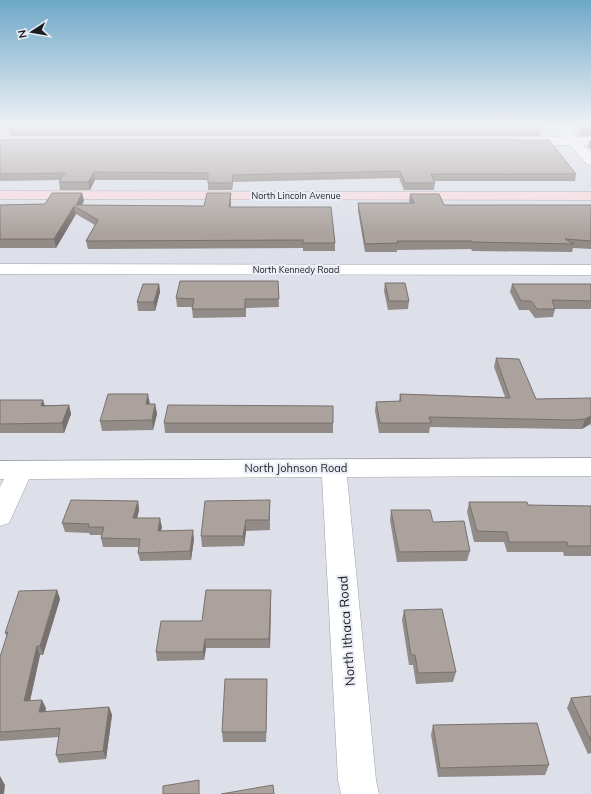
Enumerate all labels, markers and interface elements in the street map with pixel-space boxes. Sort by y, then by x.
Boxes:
north arrow [12,12,52,52]
text: N [15,29,30,40]
street label: North Lincoln Avenue [251,190,341,201]
street label: North Kennedy Road [253,264,339,276]
street label: North Johnson Road [245,461,347,475]
street label: North Ithaca Road [334,575,358,687]

